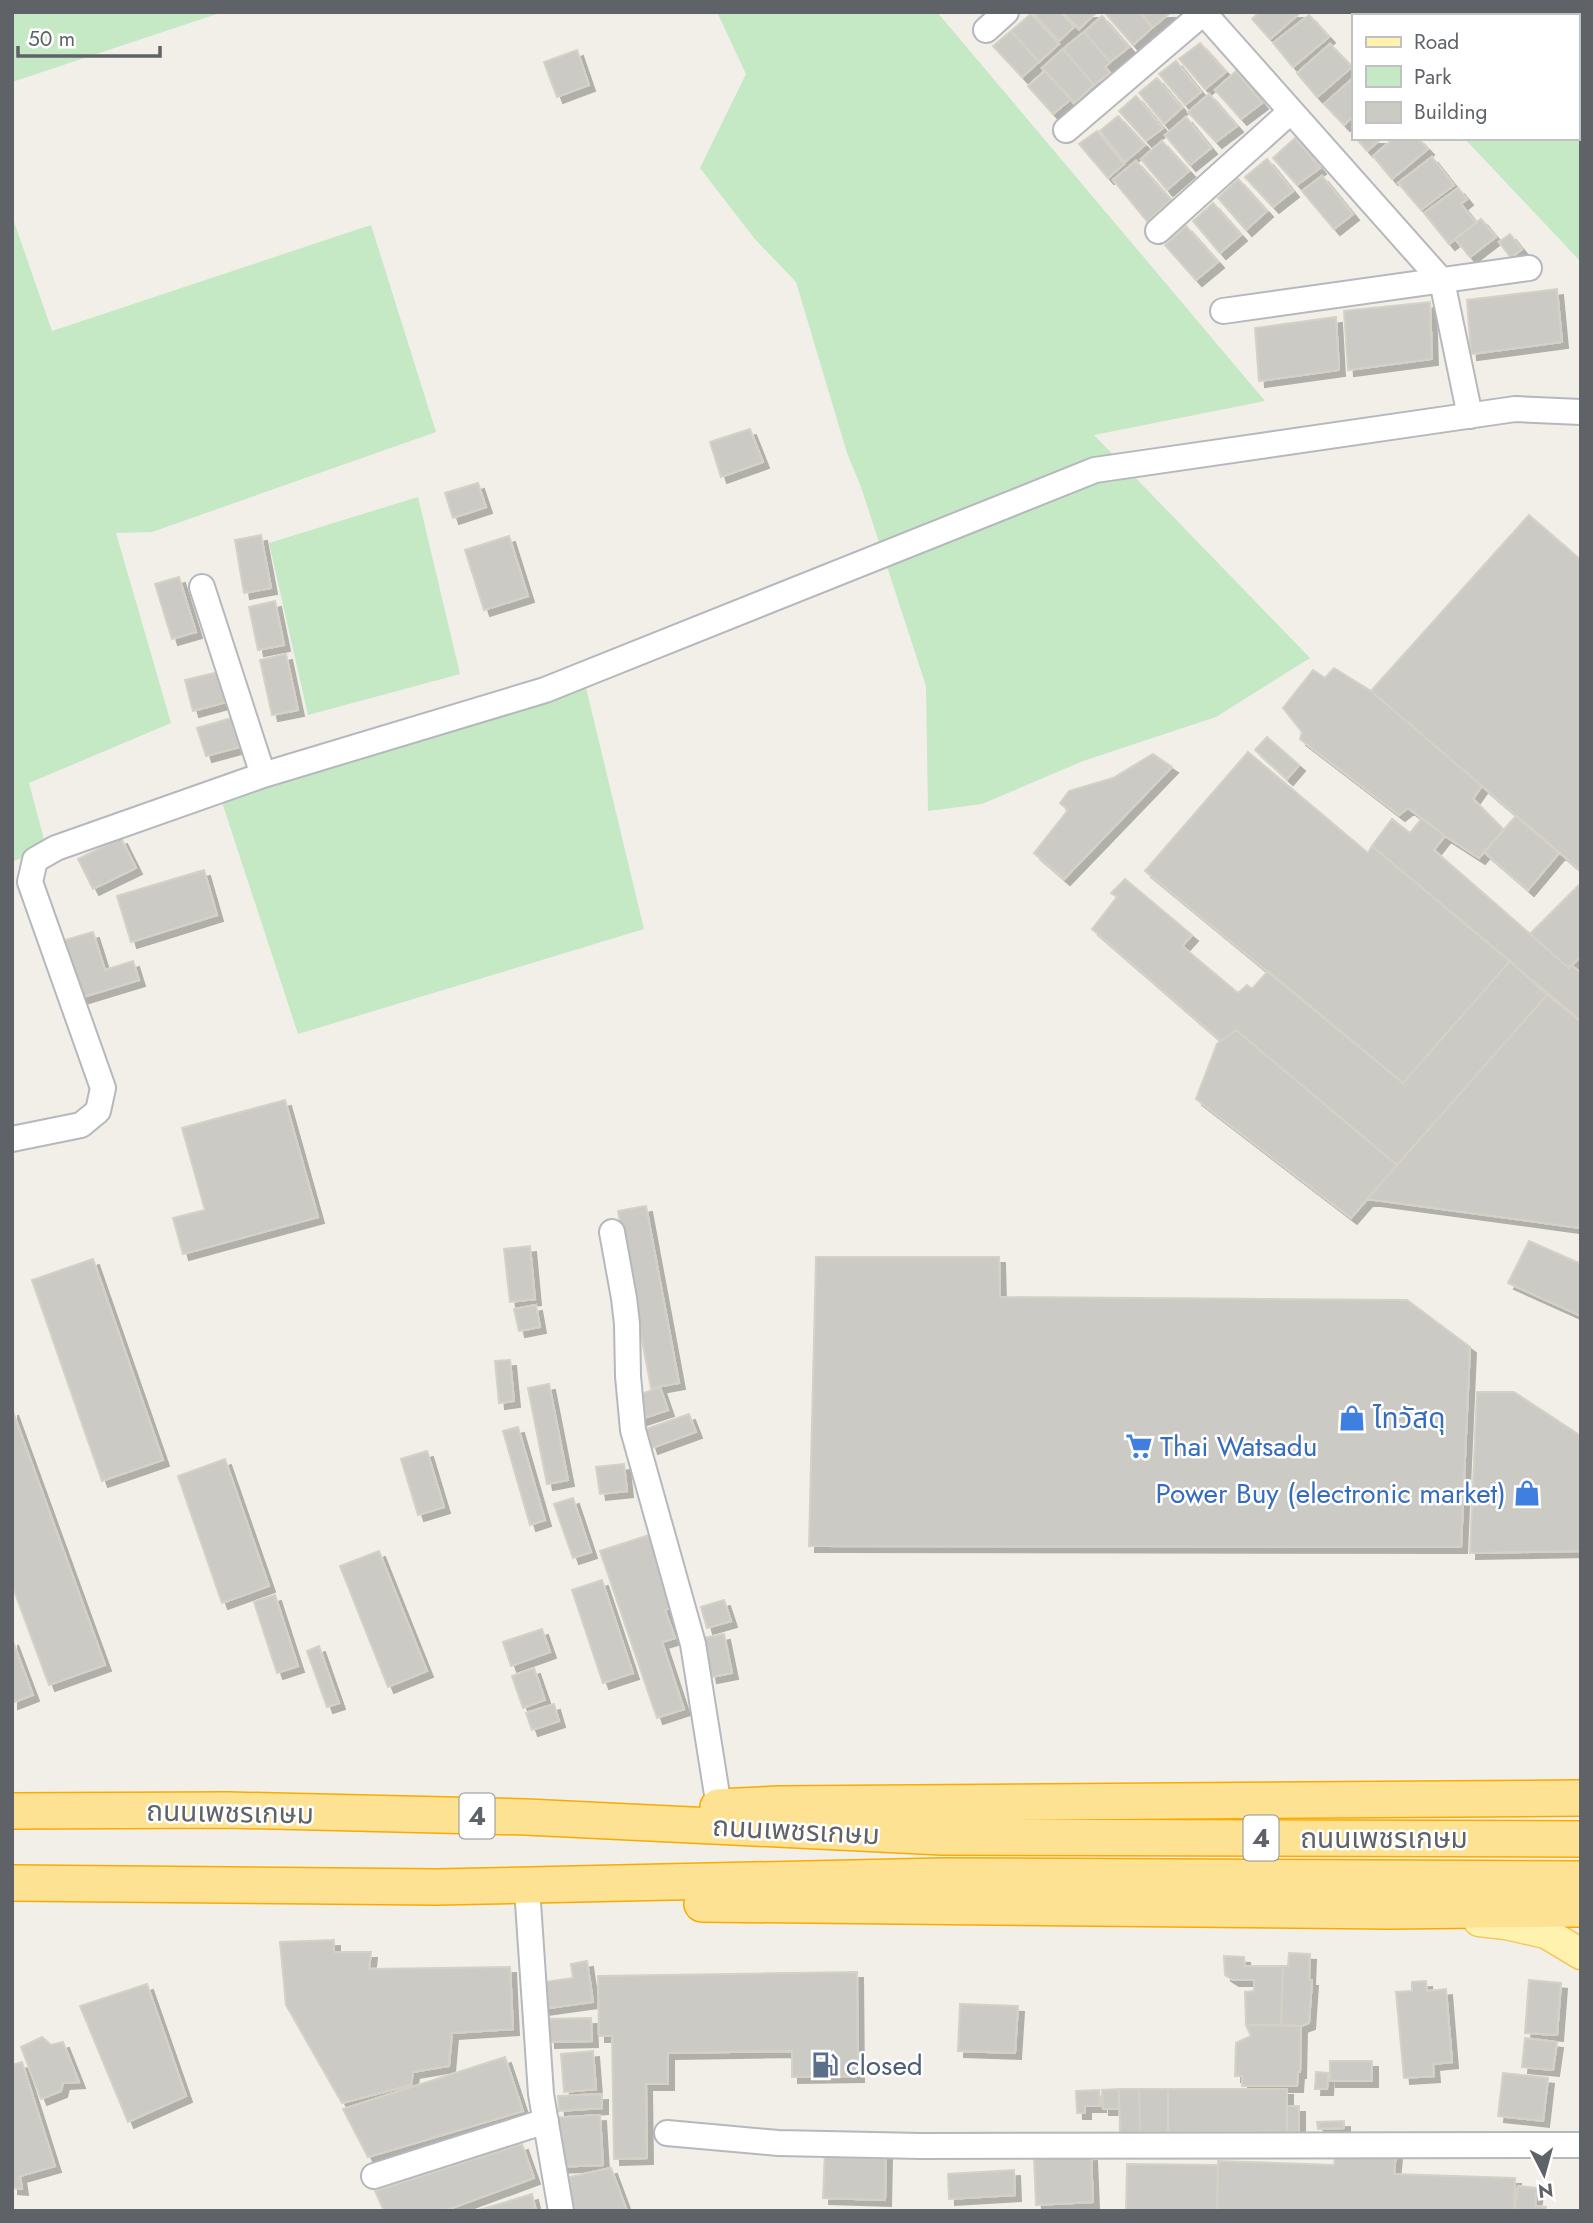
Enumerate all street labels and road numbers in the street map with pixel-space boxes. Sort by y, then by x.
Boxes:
street label: ถนนเพชรเกษม [146,1791,314,1834]
road number: 4 [460,1794,494,1839]
street label: ถนนเพชรเกษม [711,1806,881,1855]
road number: 4 [1244,1815,1278,1860]
street label: ถนนเพชรเกษม [1300,1818,1468,1859]

